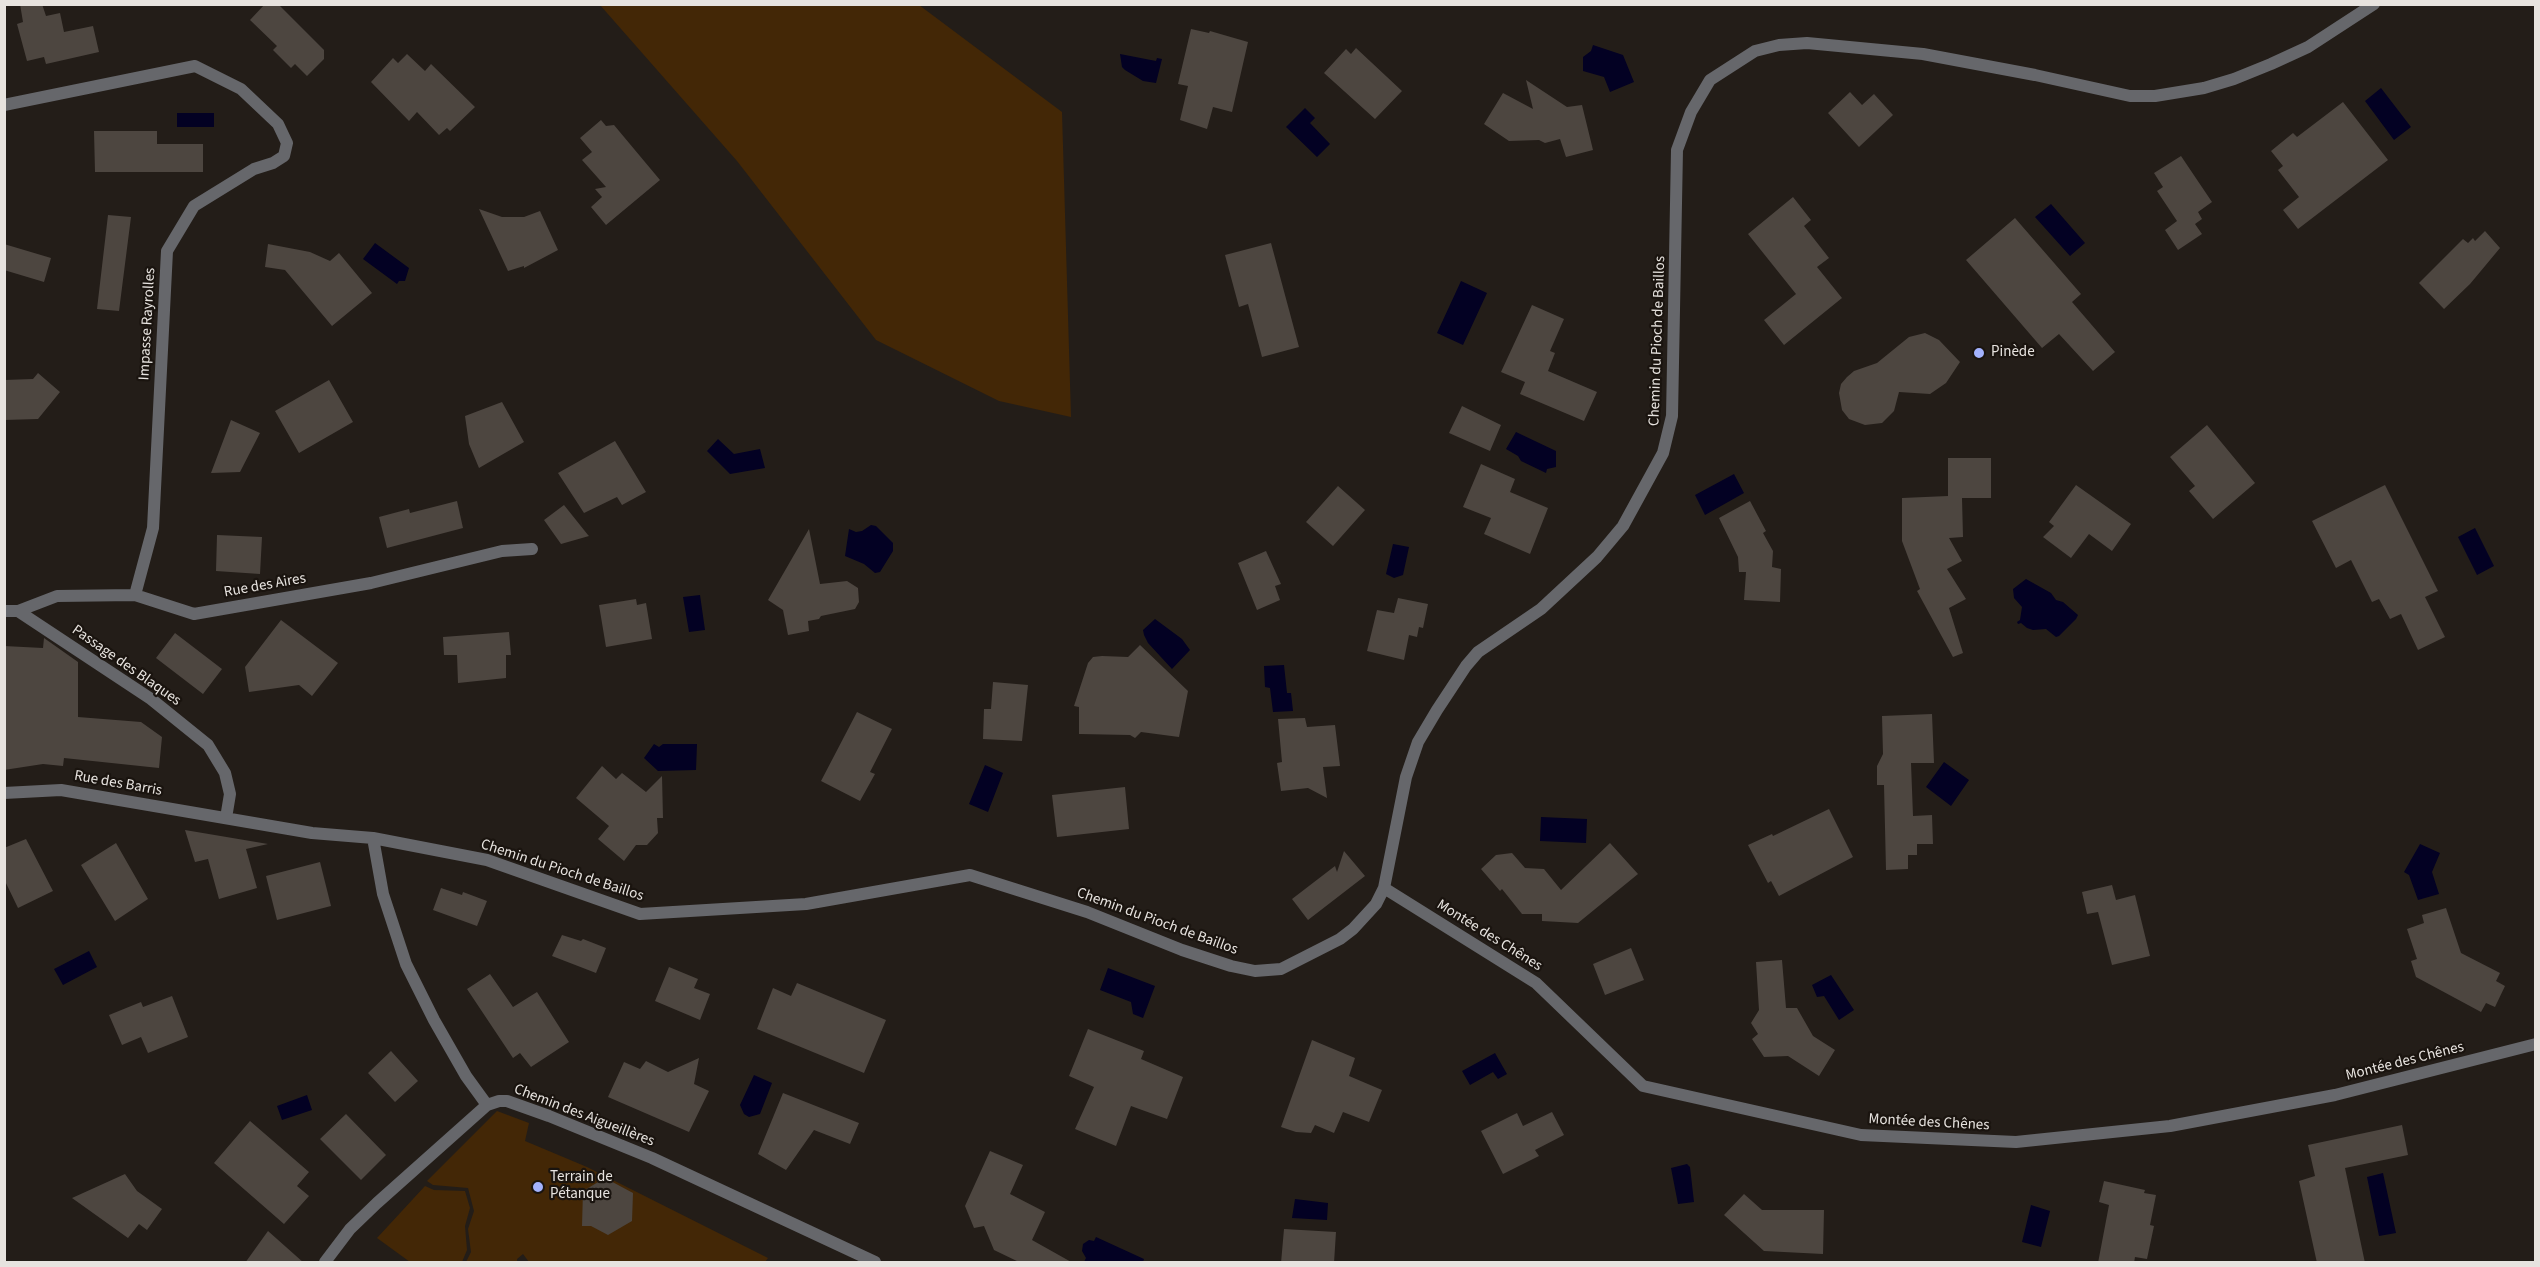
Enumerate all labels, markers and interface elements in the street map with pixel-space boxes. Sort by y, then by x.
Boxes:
street label: Chemin du Pioch de Baillos [1646,256,1670,426]
street label: Impasse Rayrolles [136,267,160,381]
place label: Pinède [1991,344,2035,362]
marker: Pinède [1972,346,1986,360]
street label: Rue des Aires [223,570,307,602]
street label: Passage des Blaques [68,622,184,710]
street label: Rue des Barris [73,767,163,801]
street label: Chemin du Pioch de Baillos [478,836,646,906]
street label: Chemin du Pioch de Baillos [1074,884,1240,960]
street label: Montée des Chênes [1433,896,1545,976]
street label: Montée des Chênes [2344,1039,2466,1085]
street label: Chemin des Aigueillères [511,1081,657,1151]
street label: Montée des Chênes [1868,1111,1990,1135]
place label: Terrain de Pétanque [550,1169,613,1204]
marker: Terrain de Pétanque [531,1180,545,1194]

